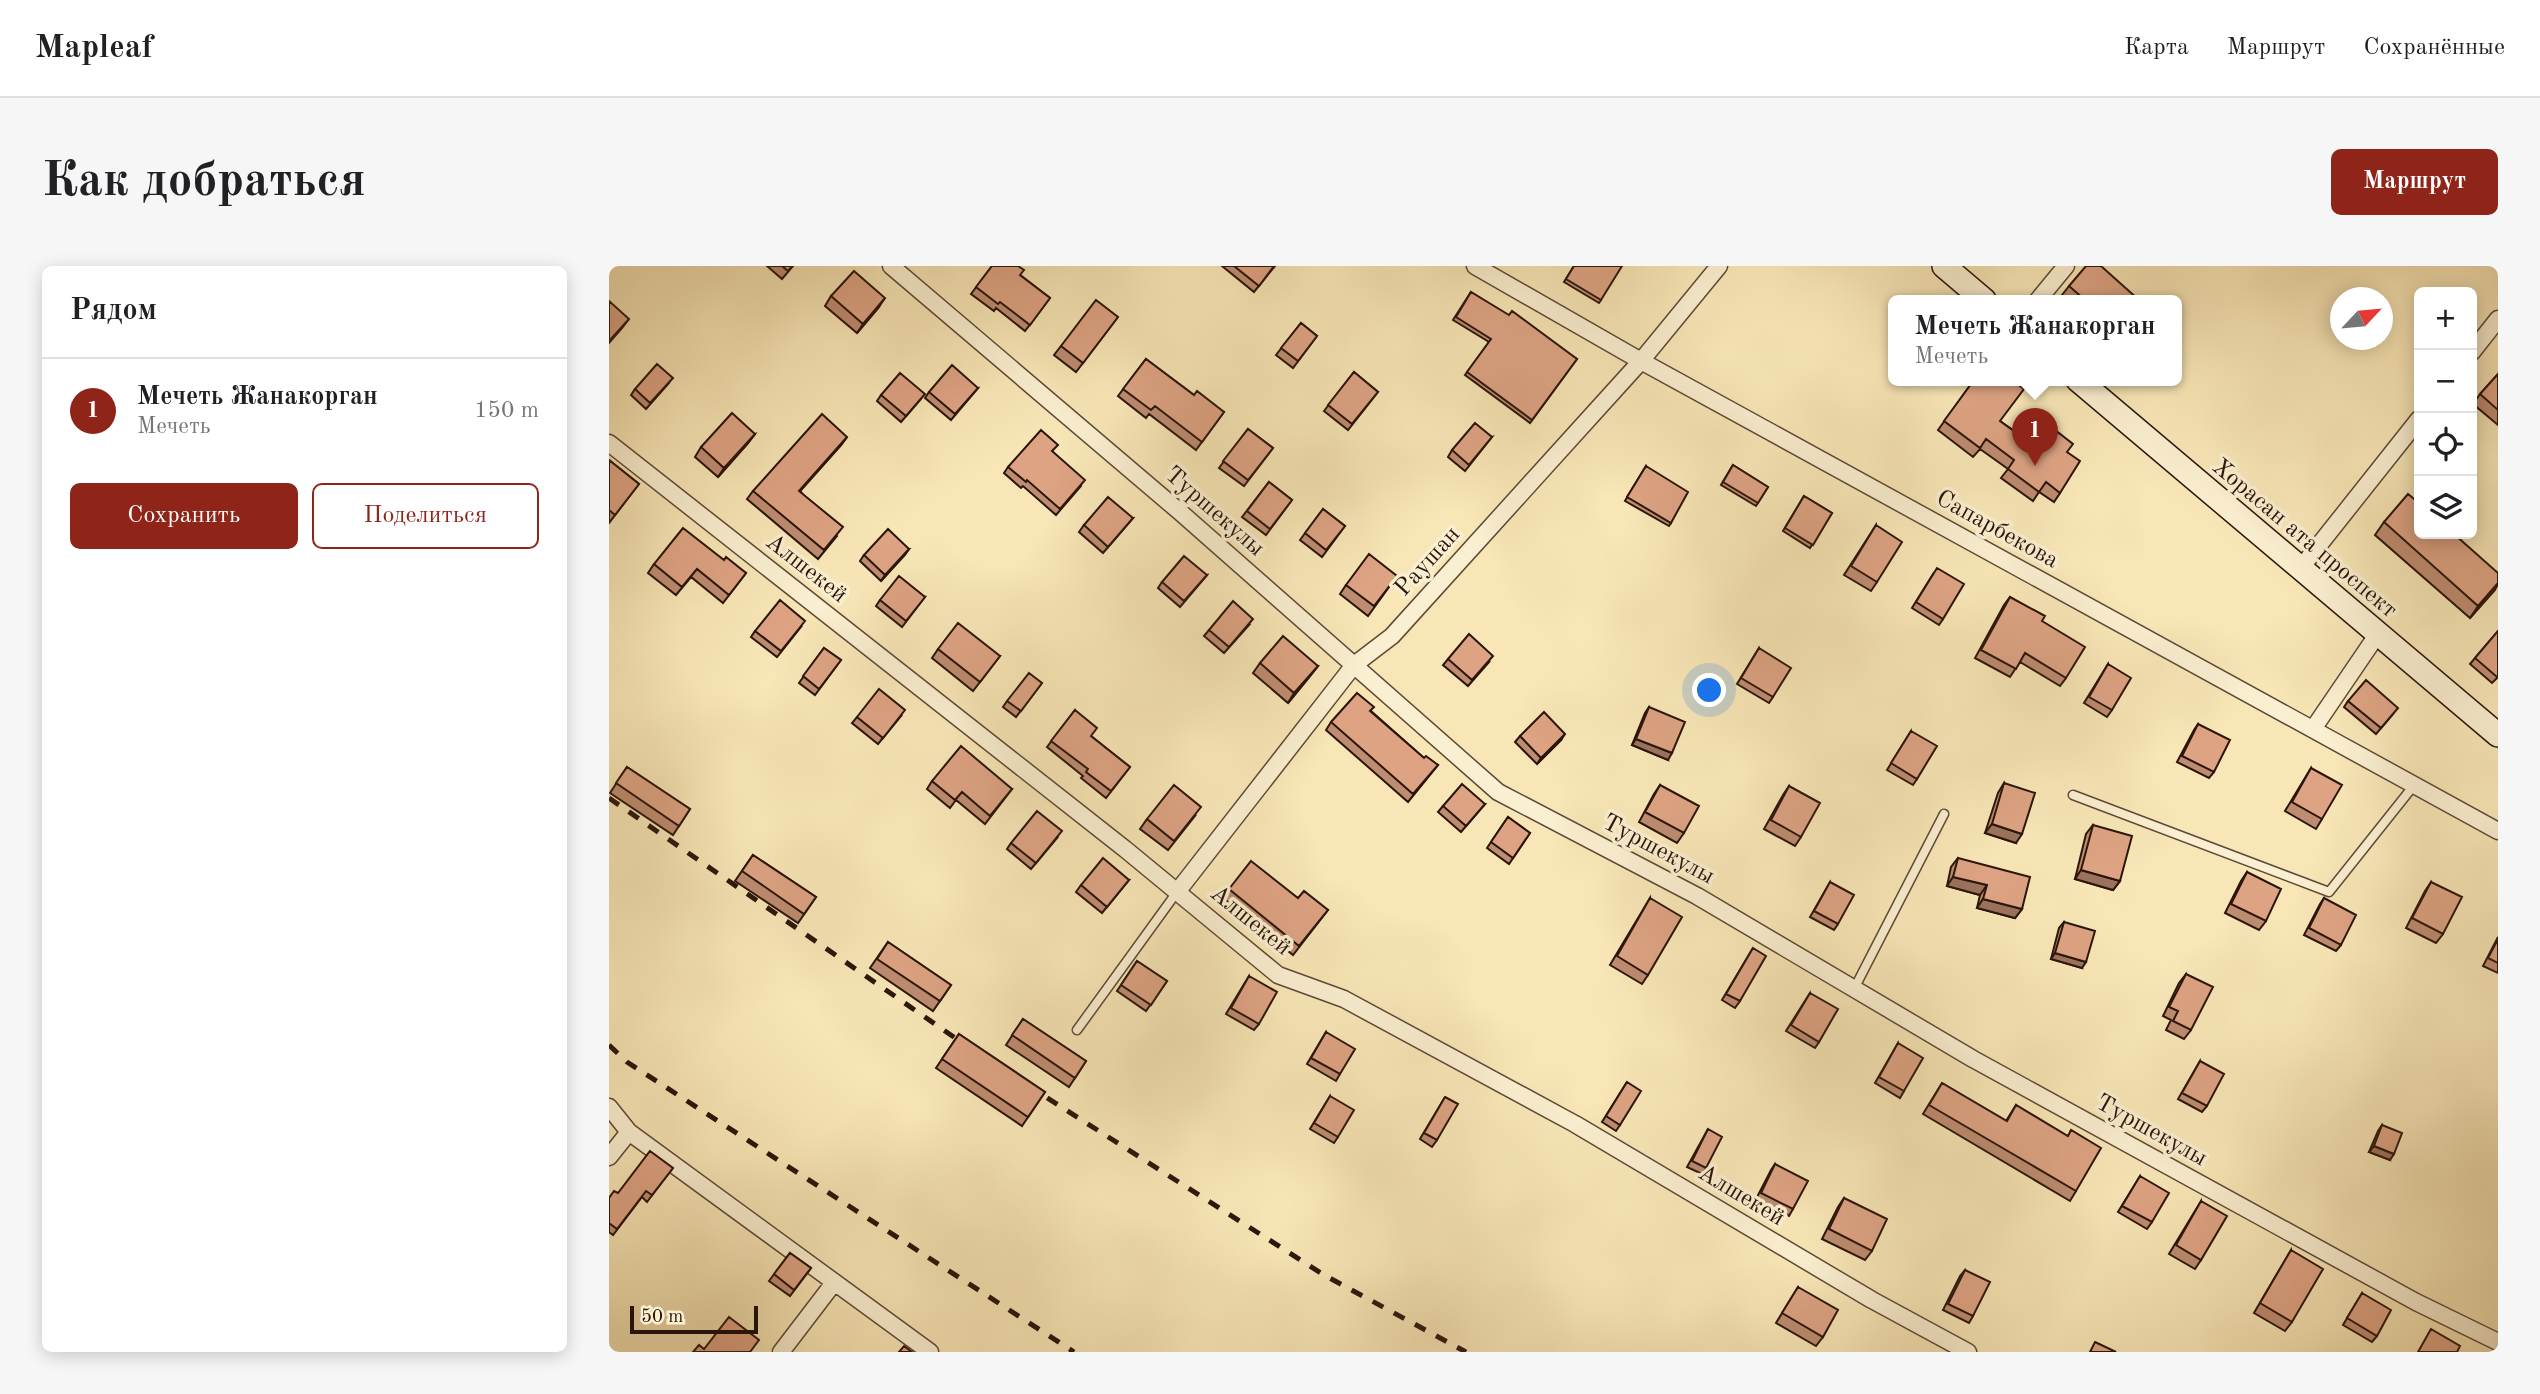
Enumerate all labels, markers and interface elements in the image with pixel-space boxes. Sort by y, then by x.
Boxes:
text: Mapleaf [35,32,153,65]
text: Карта [2124,36,2189,60]
text: Маршрут [2227,36,2325,60]
text: Сохранённые [2363,36,2505,60]
button: Маршрут [2331,149,2498,215]
text: Как добраться [42,158,366,207]
north arrow [2330,287,2393,350]
map controls [2414,287,2477,539]
button: + [2414,287,2477,350]
popup [1888,295,2182,386]
text: Рядом [70,296,157,326]
text: Мечеть Жанакорган [1915,314,2155,340]
text: Мечеть [1915,345,1988,368]
button: − [2414,350,2477,413]
text: Мечеть Жанакорган [137,384,378,410]
text: 1 [86,399,100,422]
text: 150 m [474,399,539,422]
pin: 1 [2012,408,2058,466]
button: locate [2414,413,2477,476]
text: Мечеть [137,415,211,438]
street label: Хорасан ата проспект [2207,455,2401,623]
street label: Туршекулы [1160,463,1268,561]
button: layers [2414,476,2477,539]
button: Сохранить [70,483,298,549]
button: Поделиться [312,483,539,549]
street label: Сапарбекова [1932,487,2062,573]
street label: Раушан [1391,523,1465,601]
street label: Алшекей [761,530,851,608]
your location [1692,673,1726,707]
street label: Туршекулы [1598,811,1718,889]
street label: Алшекей [1205,882,1295,960]
street label: Туршекулы [2091,1091,2211,1171]
street label: Алшекей [1694,1161,1788,1231]
scale bar [630,1303,758,1335]
text: 50 m [641,1308,683,1327]

